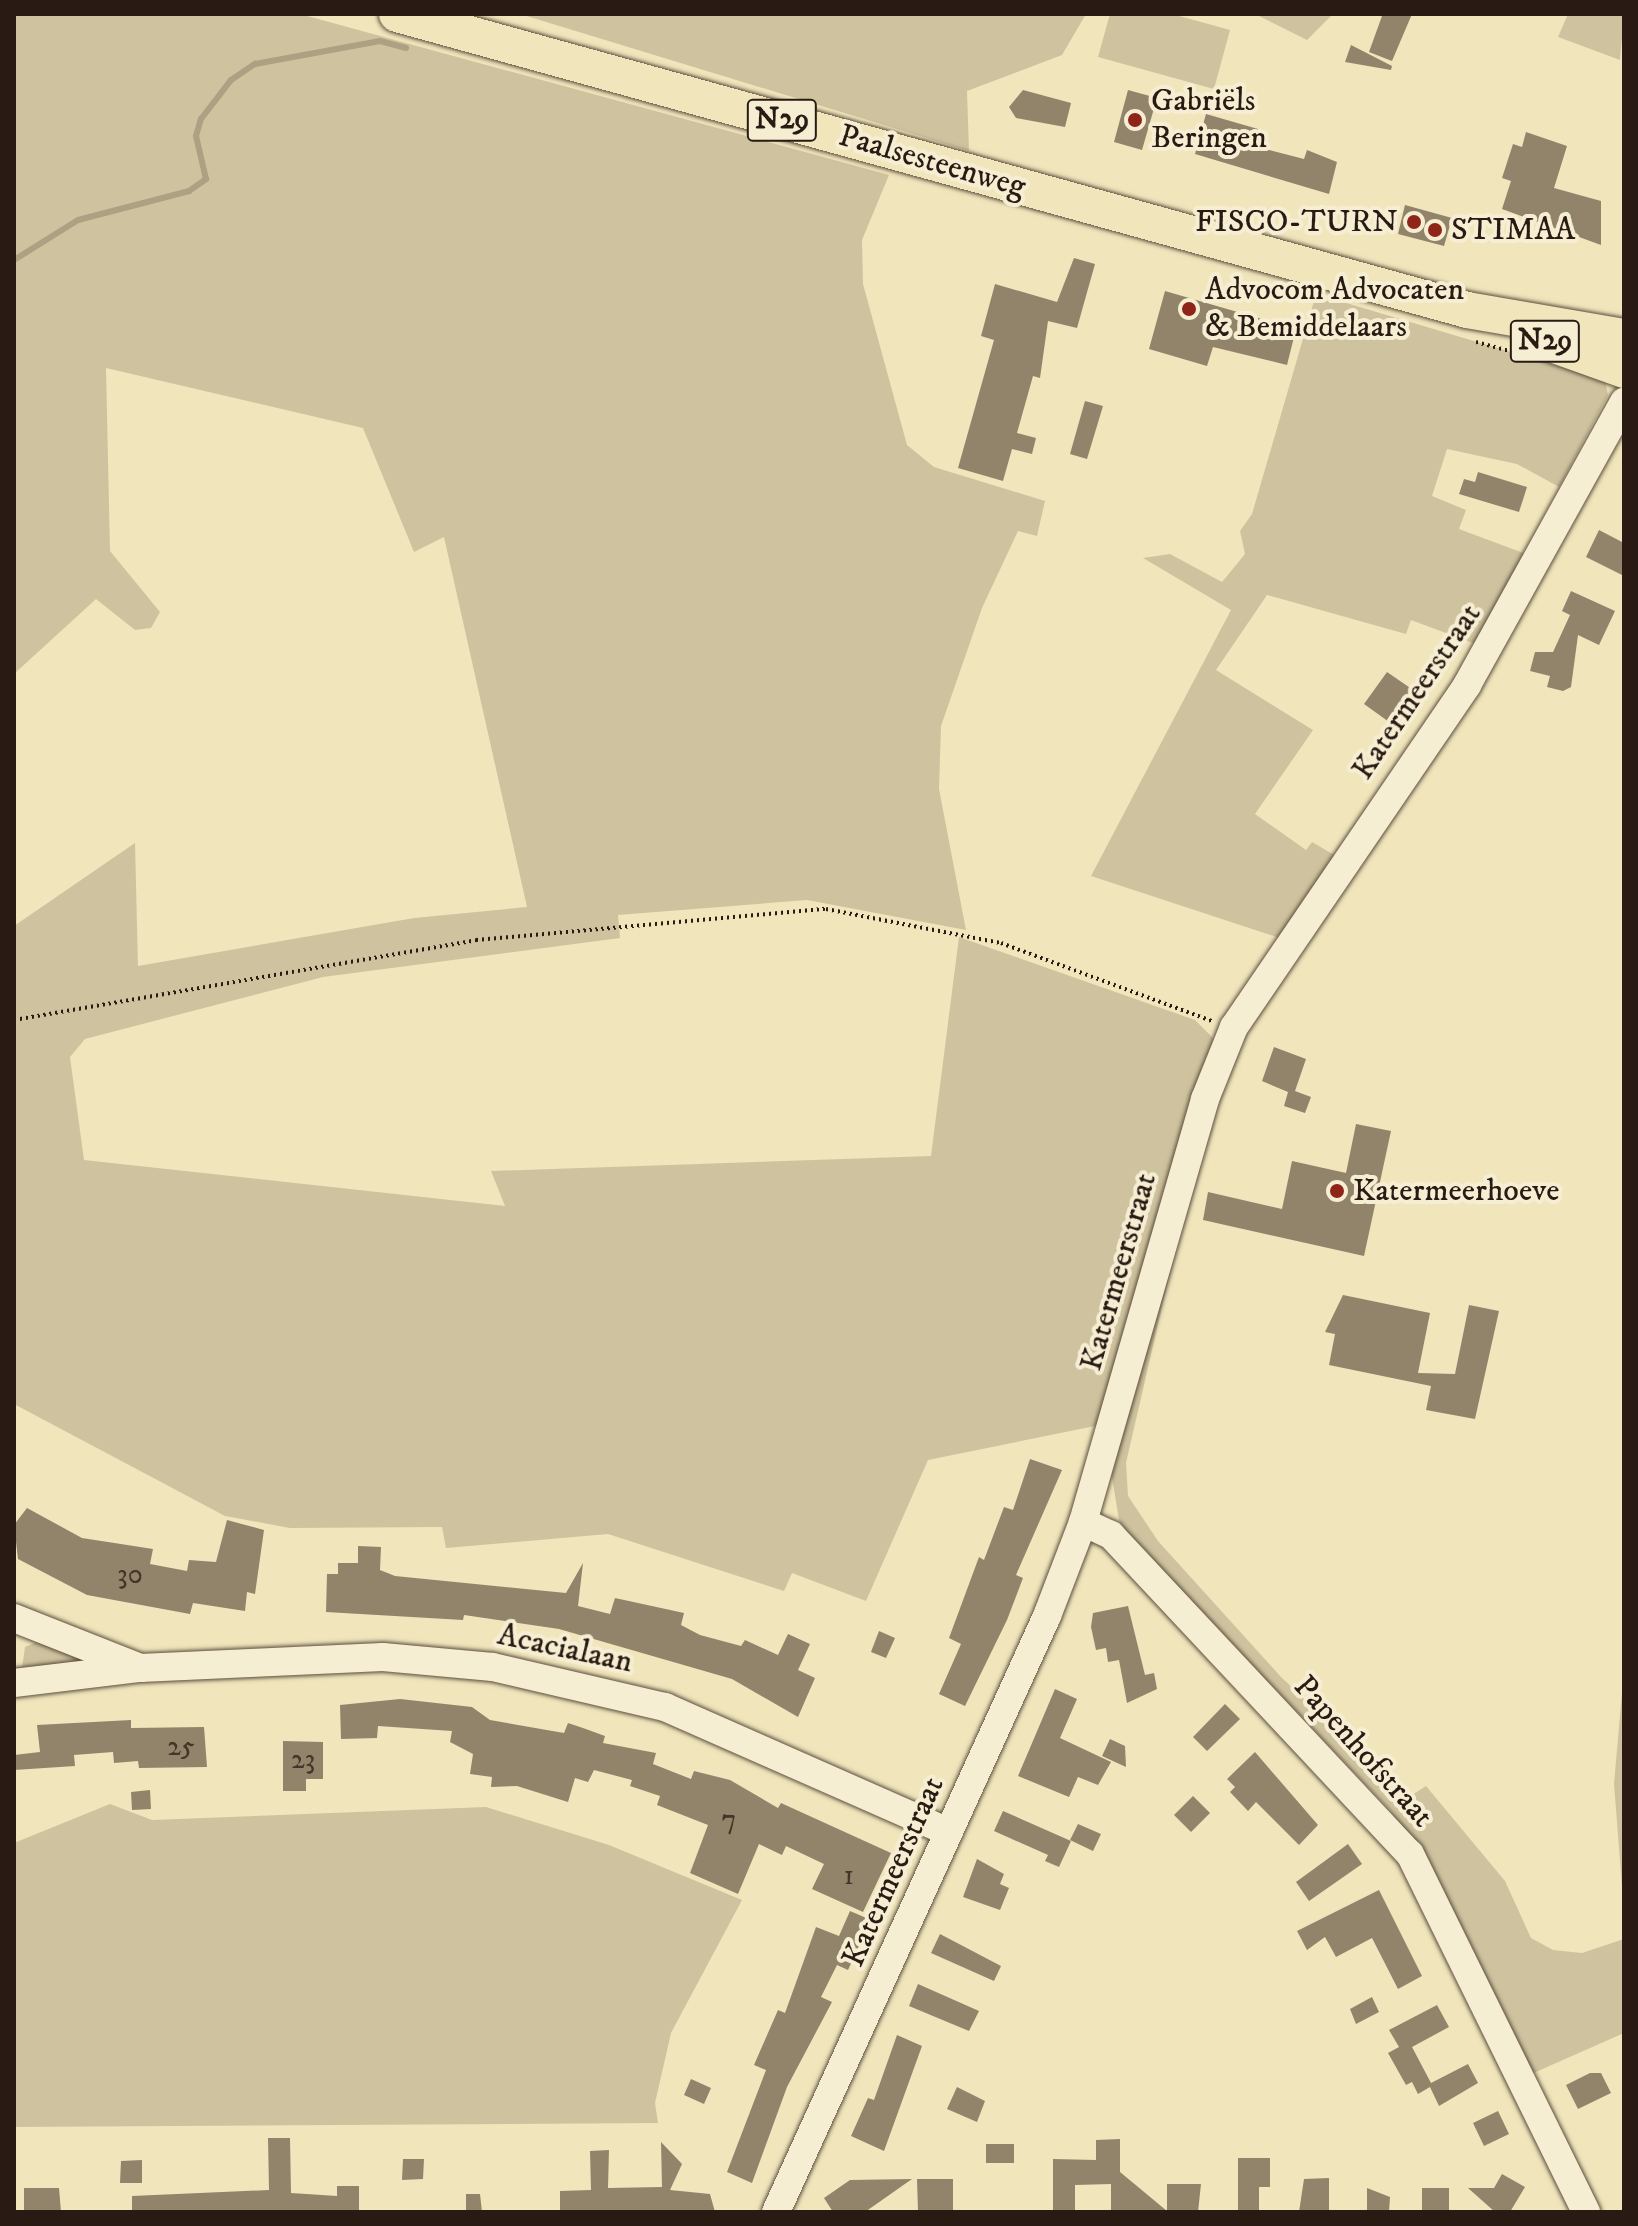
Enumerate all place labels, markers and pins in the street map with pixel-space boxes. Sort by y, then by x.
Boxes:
place label: Gabriëls Beringen [1151,83,1267,158]
marker: Gabriëls Beringen [1126,111,1144,129]
place label: FISCO-TURN [1195,203,1398,241]
place label: STIMAA [1451,211,1575,249]
marker: FISCO-TURN [1405,213,1423,231]
marker: STIMAA [1426,221,1444,239]
place label: Advocom Advocaten & Bemiddelaars [1205,272,1464,347]
marker: Advocom Advocaten & Bemiddelaars [1180,300,1198,318]
place label: Katermeerhoeve [1353,1172,1559,1210]
marker: Katermeerhoeve [1328,1182,1346,1200]

